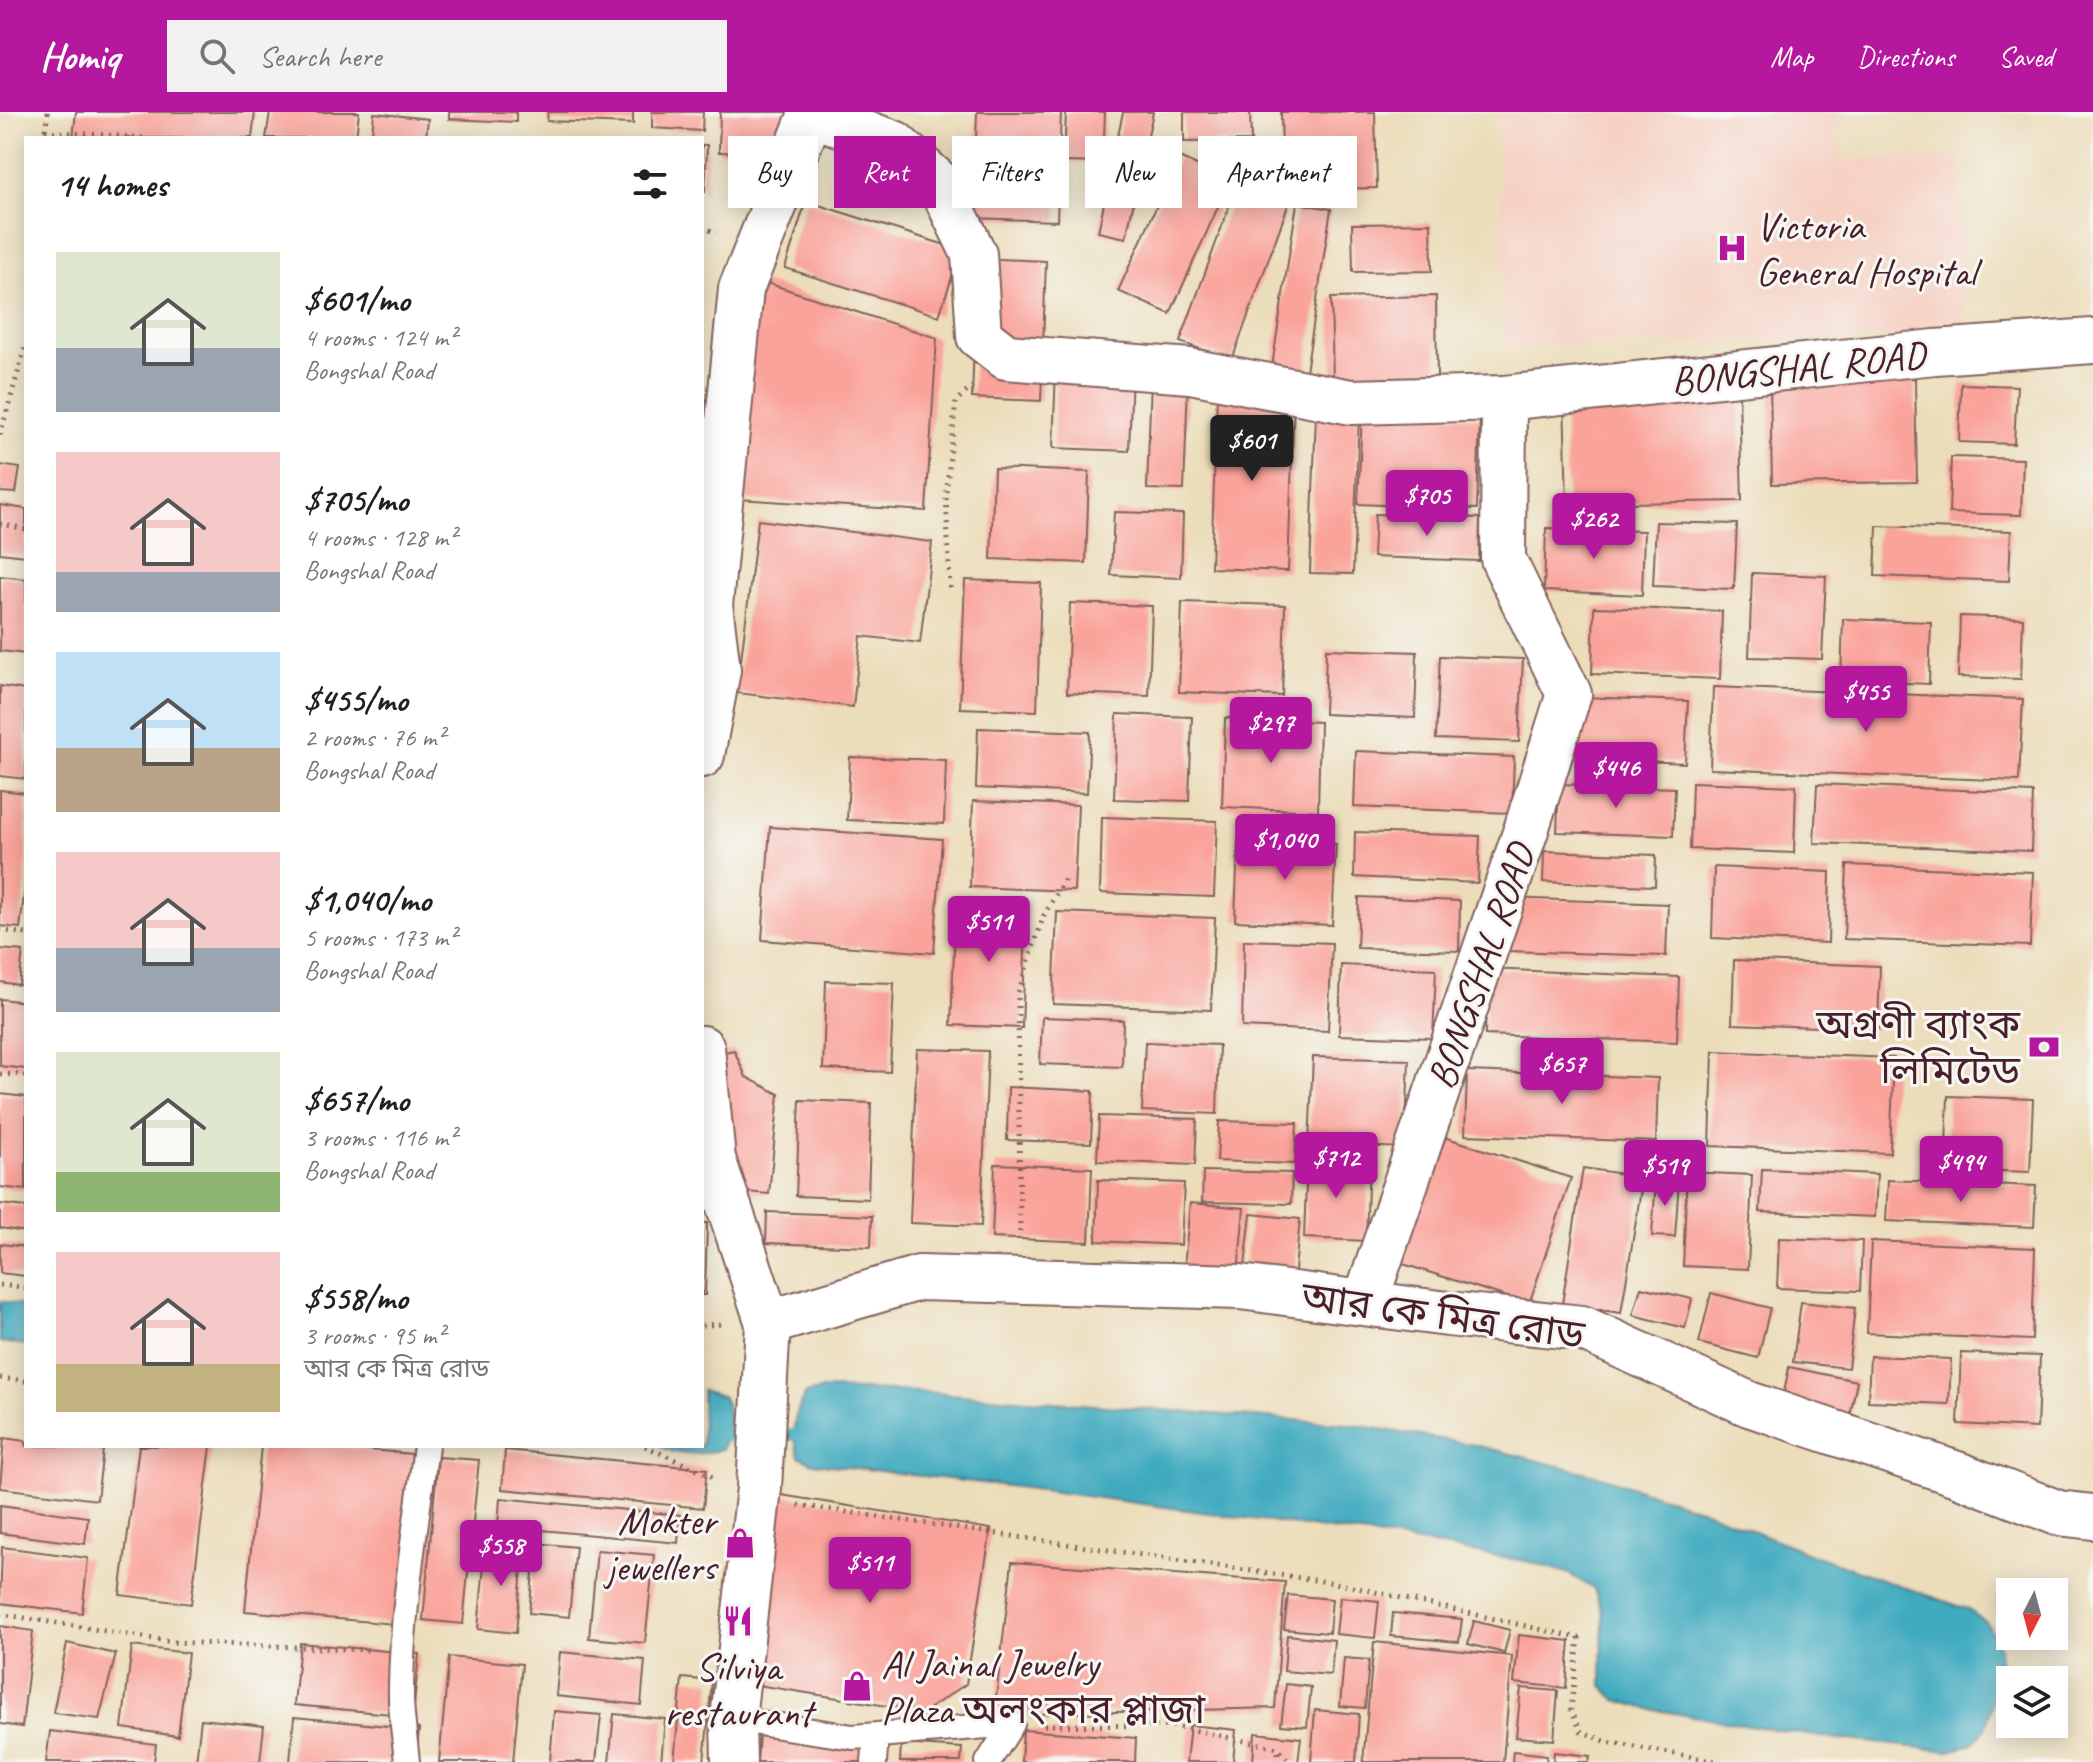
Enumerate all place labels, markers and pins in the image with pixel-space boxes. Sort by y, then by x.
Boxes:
place label: Victoria General Hospital [1756,201,1983,297]
hospital icon: Victoria General Hospital [1715,231,1749,265]
pin: $601 [1205,415,1299,483]
pin: $705 [1380,470,1474,538]
pin: $262 [1547,493,1641,561]
pin: $455 [1819,666,1913,734]
pin: $297 [1224,697,1318,765]
pin: $446 [1569,742,1663,810]
pin: $1,040 [1220,814,1350,882]
pin: $511 [942,896,1036,964]
place label: অগ্রণী ব্যাংক লিমিটেড [1815,1000,2021,1096]
bank icon: অগ্রণী ব্যাংক লিমিটেড [2027,1030,2061,1064]
pin: $657 [1515,1038,1609,1106]
pin: $712 [1289,1132,1383,1200]
pin: $494 [1914,1136,2008,1204]
pin: $519 [1618,1140,1712,1208]
place label: Mokter jewellers [603,1496,720,1592]
pin: $558 [454,1520,548,1588]
shop icon: Mokter jewellers [723,1526,757,1560]
pin: $511 [823,1537,917,1605]
restaurant icon: Silviya restaurant [721,1604,755,1638]
place label: Al Jainal Jewelry Plaza অলংকার প্লাজা [881,1639,1207,1735]
place label: Silviya restaurant [664,1642,818,1738]
shop icon: Al Jainal Jewelry Plaza অলংকার প্লাজা [840,1669,874,1703]

